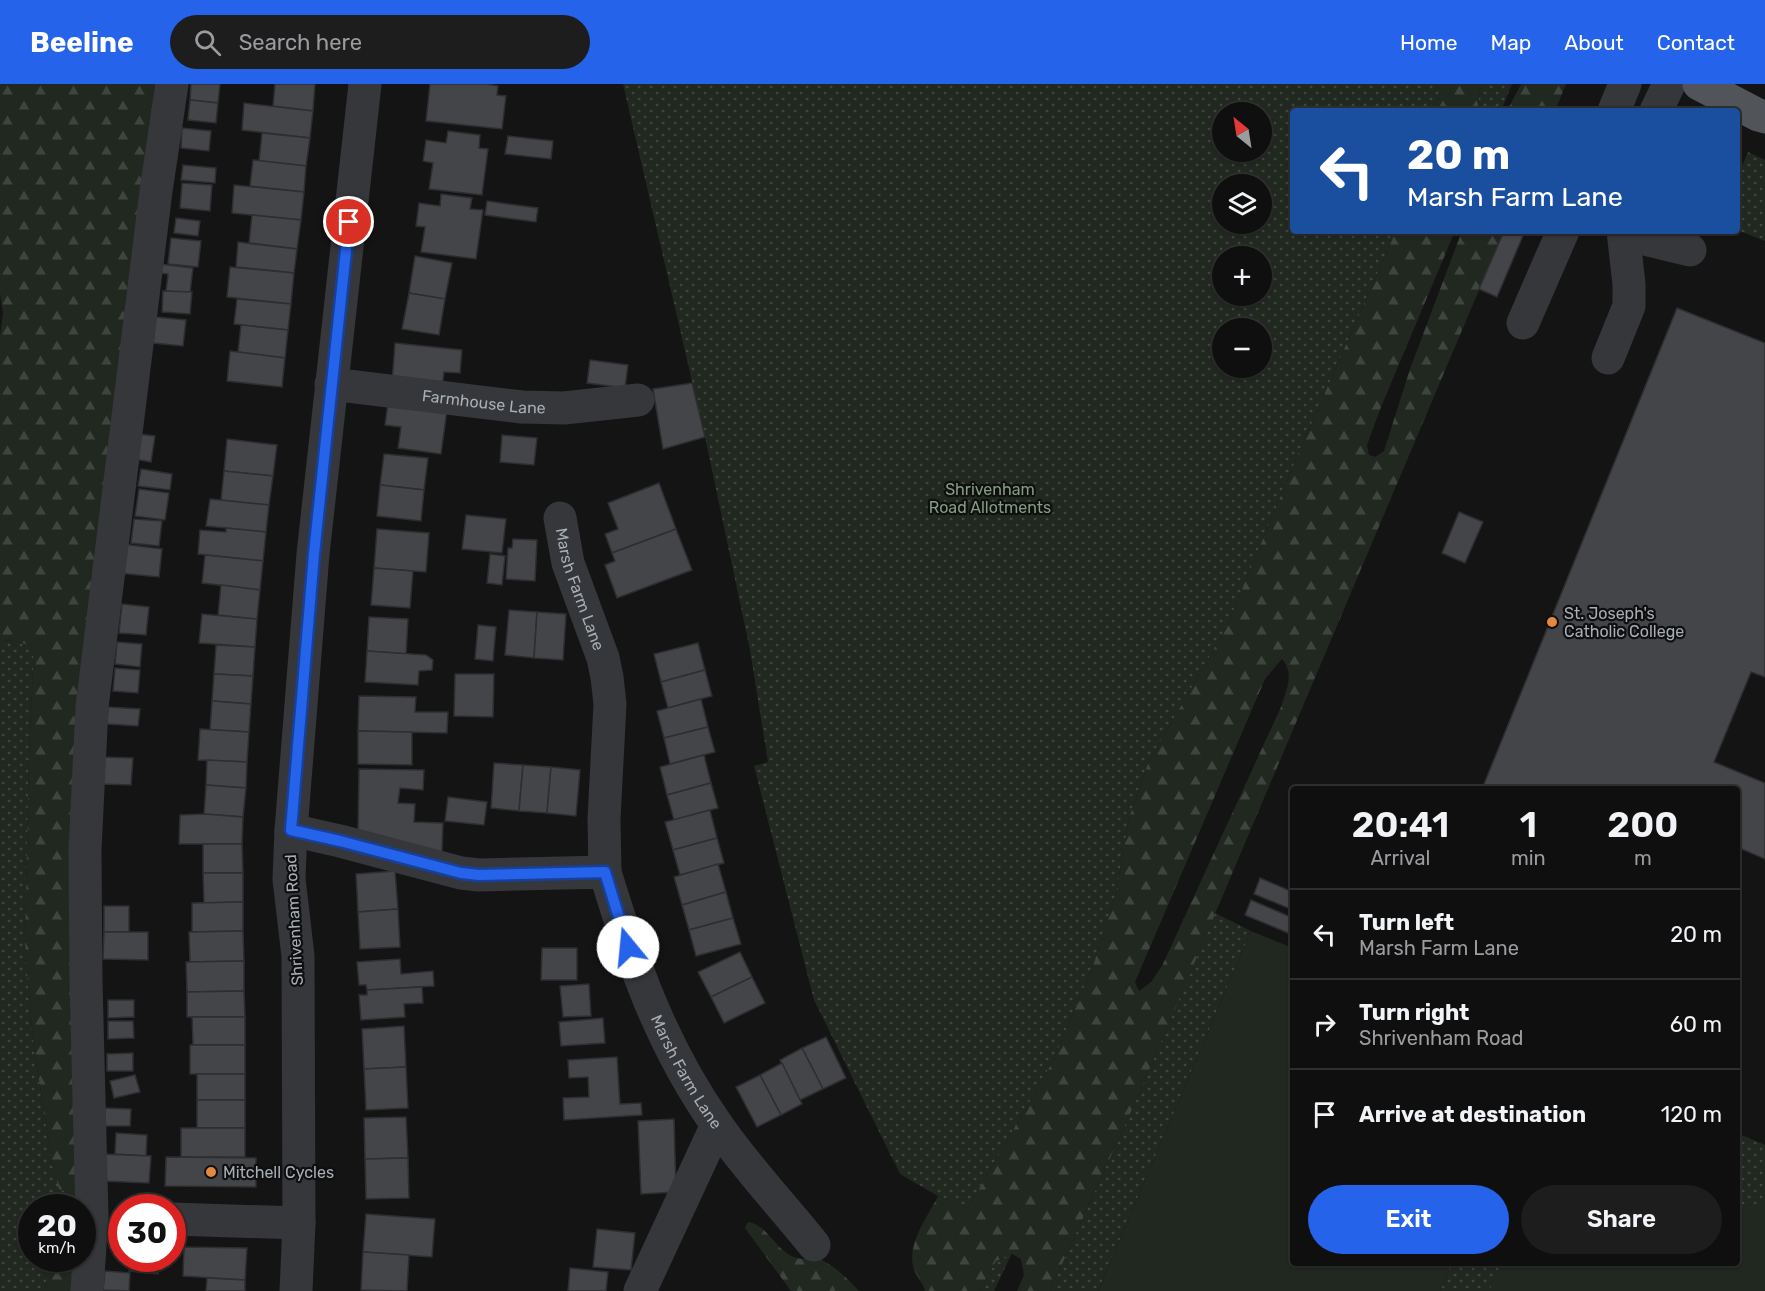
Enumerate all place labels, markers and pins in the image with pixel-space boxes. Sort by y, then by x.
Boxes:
pin [323,196,374,247]
place label: St. Joseph's Catholic College [1564,604,1684,641]
marker: St. Joseph's Catholic College [1545,615,1559,629]
place label: Mitchell Cycles [223,1163,334,1182]
marker: Mitchell Cycles [204,1165,218,1179]

